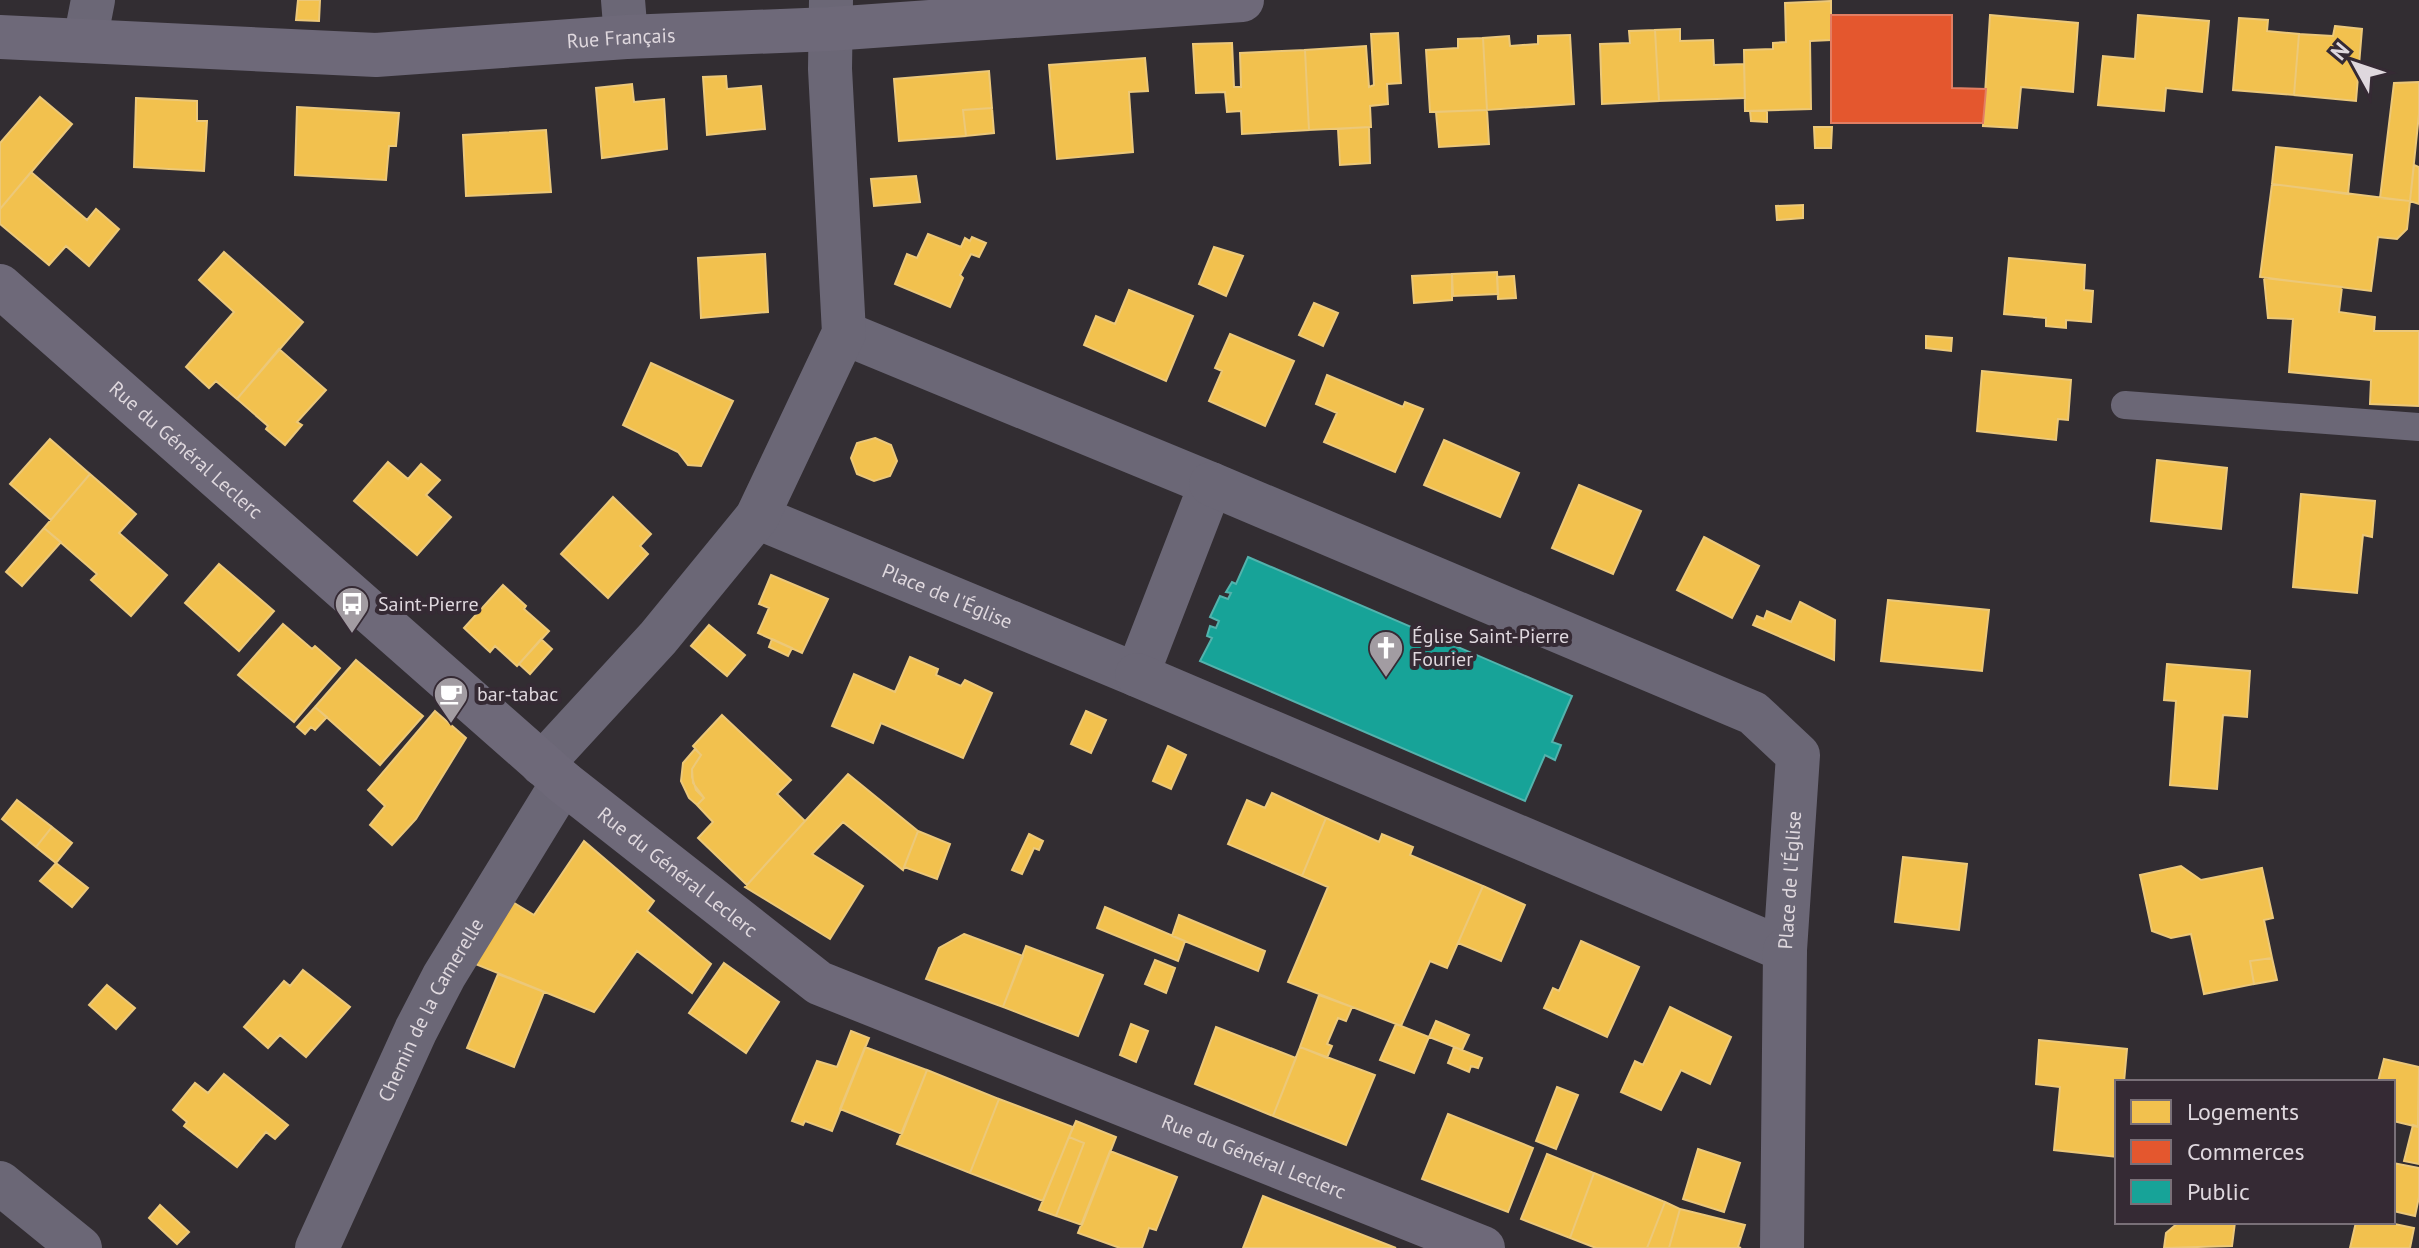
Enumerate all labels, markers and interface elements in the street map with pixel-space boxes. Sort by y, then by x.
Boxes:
street label: Rue Français [566,22,676,54]
north arrow [2315,24,2395,104]
text: N [2324,37,2355,66]
street label: Rue du Général Leclerc [104,375,268,525]
street label: Place de l'Église [878,557,1016,635]
bus stop icon: Saint-Pierre [333,585,371,635]
place label: Saint-Pierre [378,591,479,617]
place label: Église Saint-Pierre Fourier [1412,623,1569,672]
church icon: Église Saint-Pierre Fourier [1367,629,1405,679]
cafe icon: bar-tabac [432,675,470,725]
place label: bar-tabac [477,681,558,707]
street label: Rue du Général Leclerc [592,801,763,943]
street label: Place de l'Église [1772,810,1807,950]
street label: Chemin de la Camerelle [372,913,489,1106]
legend [2115,1080,2395,1224]
text: Logements [2187,1096,2299,1127]
street label: Rue du Général Leclerc [1158,1108,1350,1205]
text: Commerces [2187,1136,2305,1167]
text: Public [2187,1176,2250,1207]

